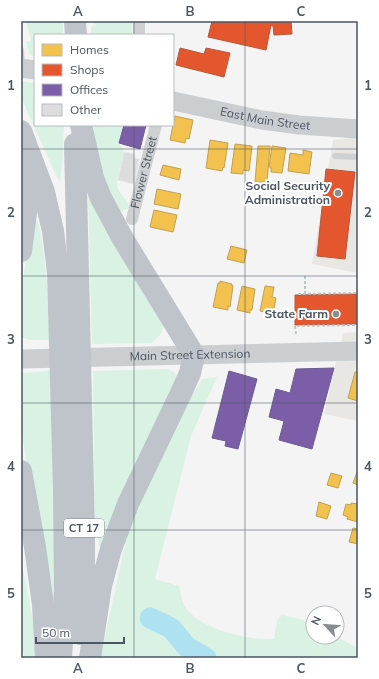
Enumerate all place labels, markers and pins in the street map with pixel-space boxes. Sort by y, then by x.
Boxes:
place label: Social Security Administration [245,178,330,207]
marker: Social Security Administration [333,188,343,198]
place label: State Farm [264,306,328,321]
marker: State Farm [331,309,341,319]

